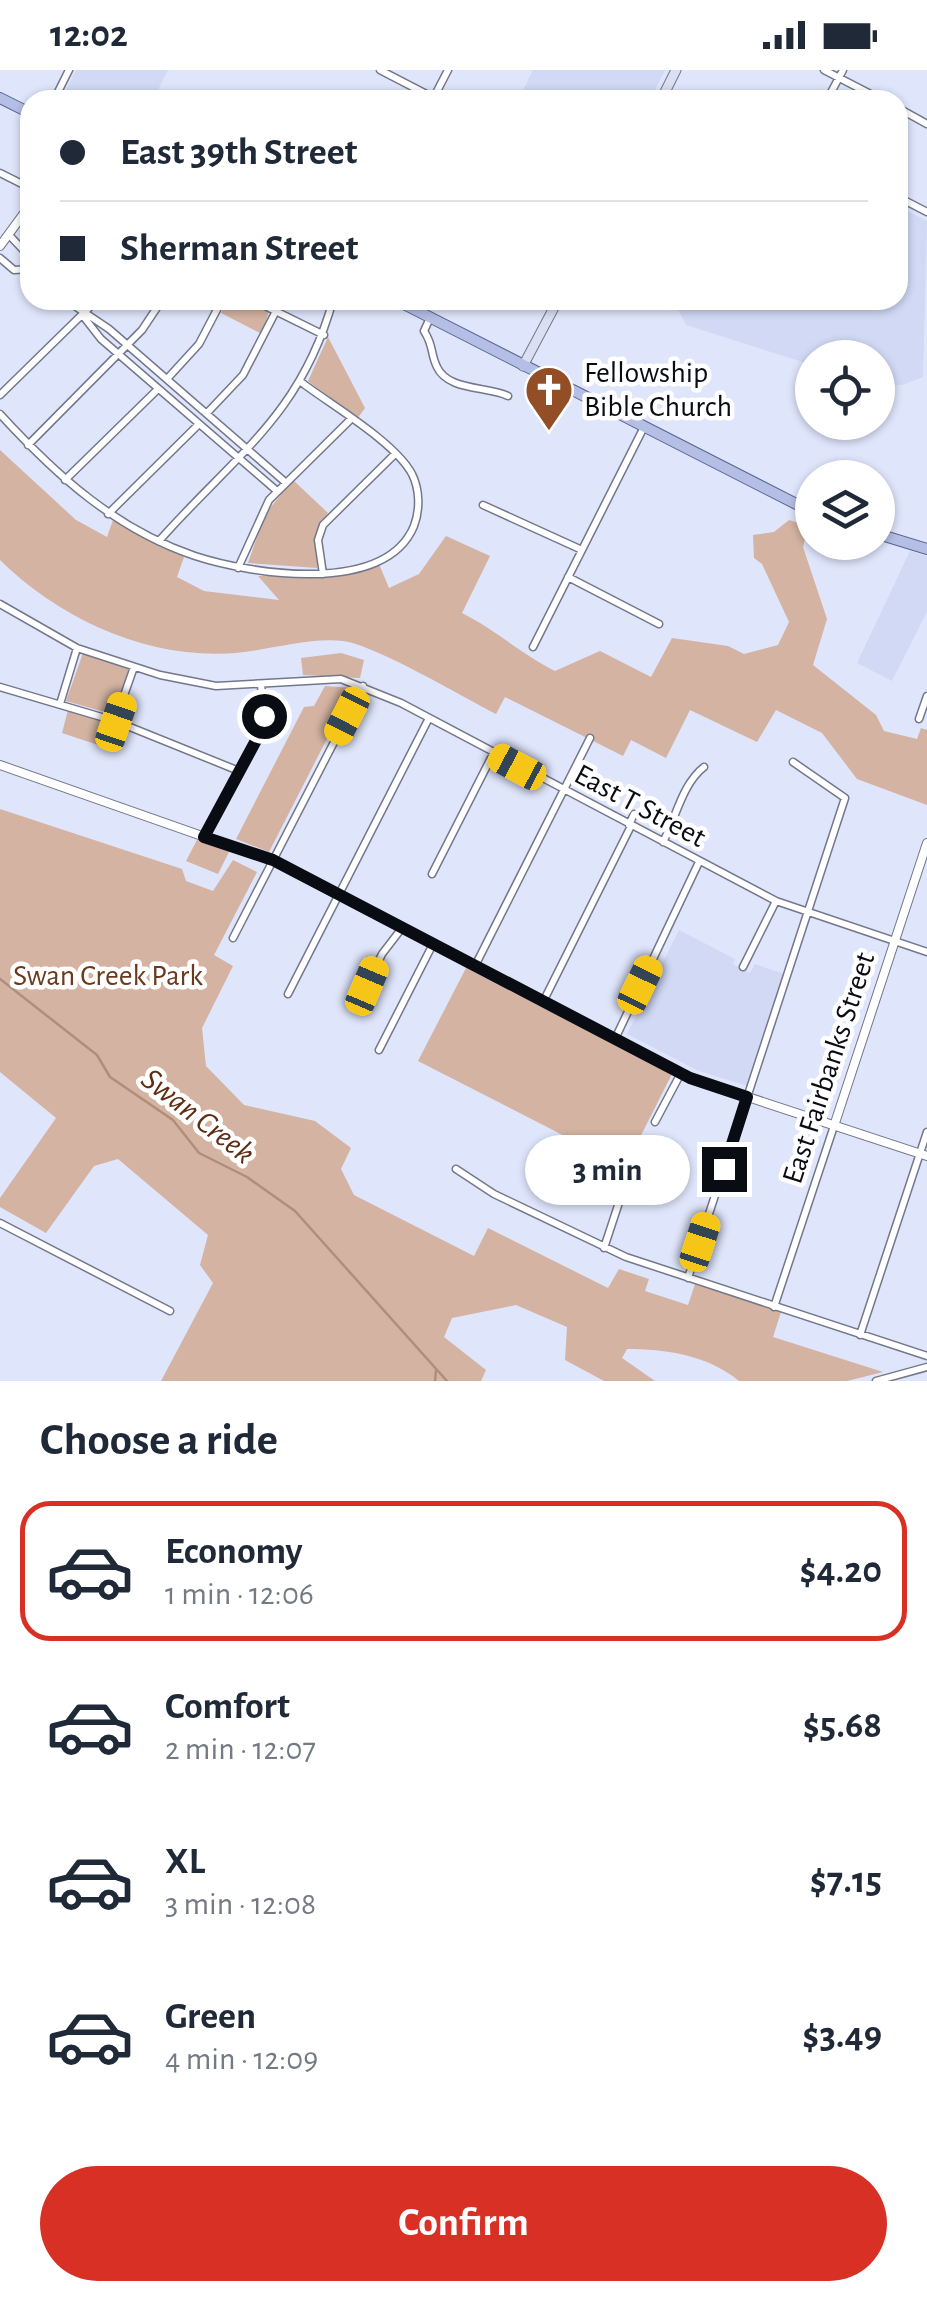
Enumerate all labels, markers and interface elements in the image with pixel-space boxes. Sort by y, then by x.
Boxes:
text: 12:02 [50,16,128,54]
text: East 39th Street [120,134,357,172]
text: Sherman Street [120,230,358,268]
map controls [795,340,895,560]
button: locate [795,340,895,440]
place label: Fellowship Bible Church [584,358,732,422]
church icon: Fellowship Bible Church [523,364,575,432]
button: layers [795,460,895,560]
car [320,682,374,750]
car [92,689,140,755]
route start [242,694,287,739]
car [483,740,551,794]
street label: East T Street [570,759,711,853]
street label: East Fairbanks Street [777,948,881,1187]
car [613,951,667,1019]
car [341,953,393,1019]
park label: Swan Creek Park [13,961,203,991]
water label: Swan Creek [136,1062,260,1170]
callout: 3 min [524,1134,689,1204]
route end [702,1147,747,1192]
text: 3 min [573,1154,642,1186]
car [676,1209,724,1275]
text: Choose a ride [40,1418,278,1463]
icon: car [45,1526,135,1616]
text: Economy [165,1533,303,1571]
text: $4.20 [799,1552,882,1590]
text: 1 min · 12:06 [165,1578,314,1610]
icon: car [45,1681,135,1771]
text: Comfort [165,1688,290,1726]
text: $5.68 [803,1707,882,1745]
text: 2 min · 12:07 [165,1733,316,1765]
icon: car [45,1836,135,1926]
text: XL [165,1843,205,1881]
text: $7.15 [810,1862,882,1900]
text: 3 min · 12:08 [165,1888,316,1920]
icon: car [45,1991,135,2081]
text: Green [165,1998,256,2036]
text: $3.49 [802,2017,882,2055]
text: 4 min · 12:09 [165,2043,318,2075]
button: Confirm [40,2166,887,2281]

